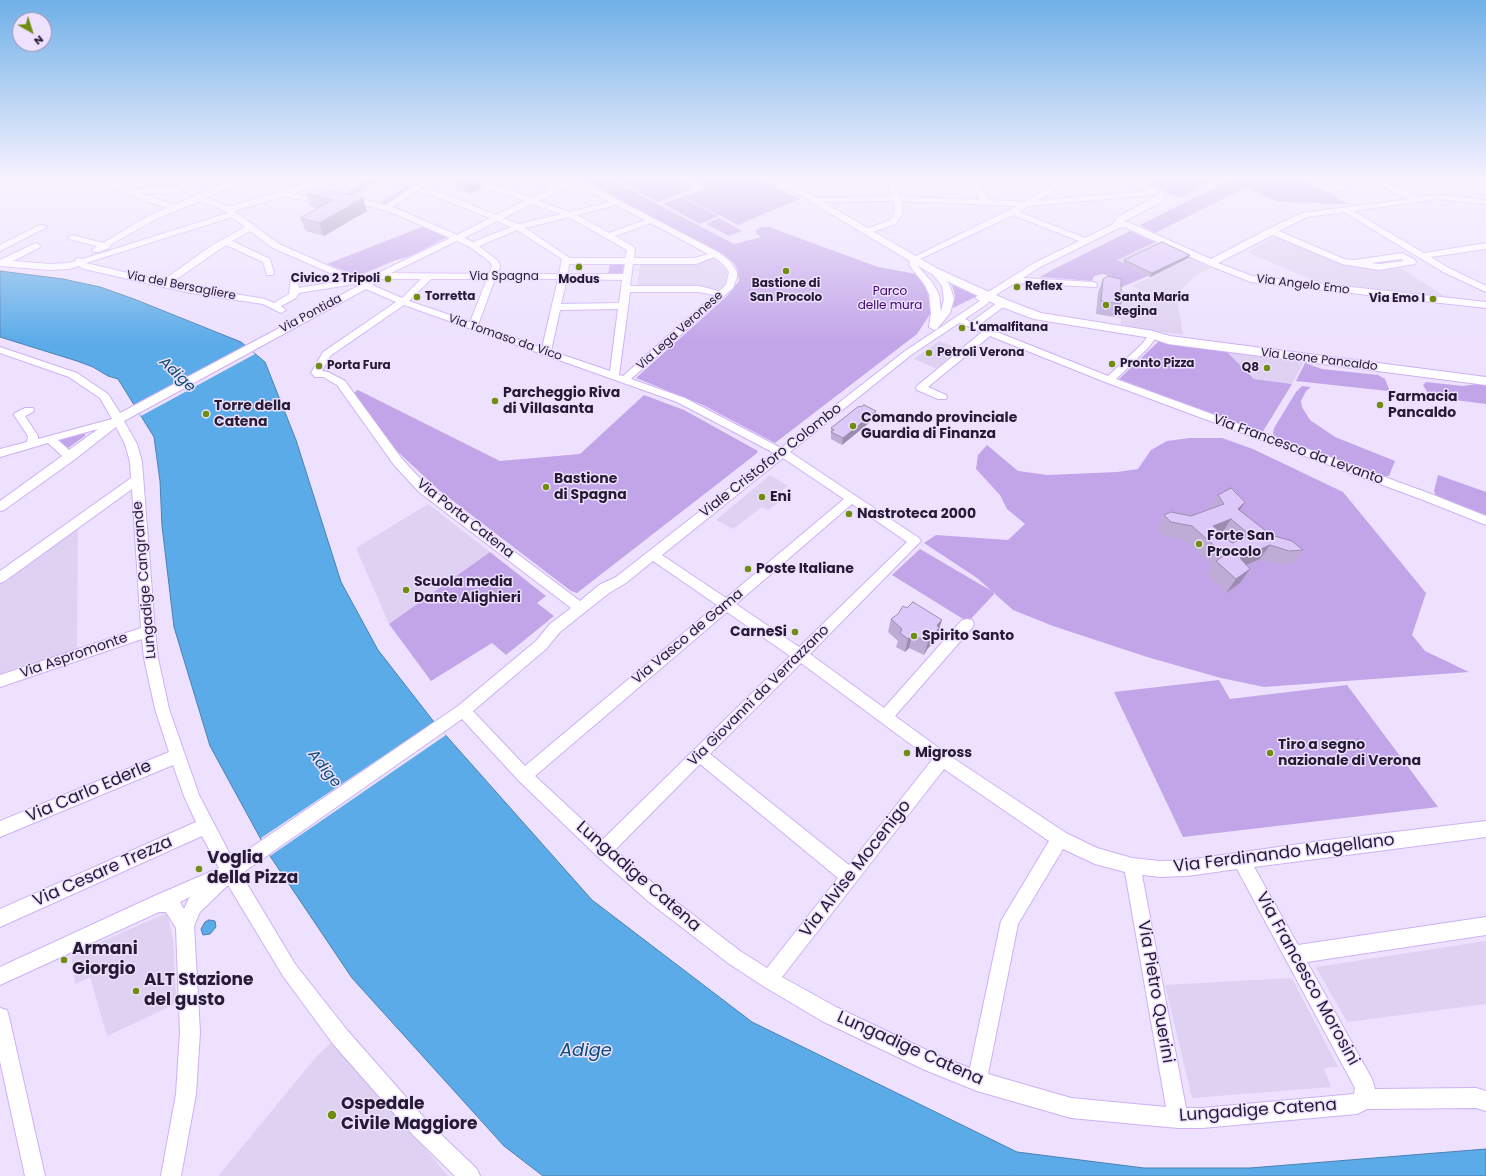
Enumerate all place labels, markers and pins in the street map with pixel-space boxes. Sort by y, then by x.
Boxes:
marker: Modus [574,262,584,272]
marker: Bastione di San Procolo [781,266,791,276]
place label: Civico 2 Tripoli [291,272,380,286]
place label: Modus [558,273,600,287]
marker: Civico 2 Tripoli [383,274,393,284]
place label: Bastione di San Procolo [750,277,822,305]
place label: Reflex [1025,280,1063,294]
marker: Reflex [1012,282,1022,292]
place label: Torretta [425,290,475,304]
place label: Santa Maria Regina [1114,291,1189,319]
marker: Torretta [412,292,422,302]
place label: Via Emo I [1369,292,1425,306]
marker: Via Emo I [1428,294,1438,304]
marker: Santa Maria Regina [1101,300,1111,310]
place label: L'amalfitana [970,321,1048,335]
marker: L'amalfitana [957,323,967,333]
place label: Petroli Verona [937,346,1024,360]
marker: Petroli Verona [924,348,934,358]
place label: Pronto Pizza [1120,357,1194,371]
place label: Porta Fura [327,359,391,373]
marker: Pronto Pizza [1107,359,1117,369]
marker: Porta Fura [314,361,324,371]
place label: Q8 [1242,361,1259,375]
marker: Q8 [1262,363,1272,373]
place label: Parcheggio Riva di Villasanta [503,385,620,418]
place label: Farmacia Pancaldo [1388,389,1458,422]
marker: Parcheggio Riva di Villasanta [490,396,500,406]
place label: Torre della Catena [214,398,291,430]
marker: Farmacia Pancaldo [1375,400,1385,410]
marker: Torre della Catena [201,409,211,419]
place label: Comando provinciale Guardia di Finanza [861,410,1017,442]
marker: Comando provinciale Guardia di Finanza [848,421,858,431]
place label: Bastione di Spagna [554,471,627,504]
marker: Bastione di Spagna [541,482,551,492]
place label: Eni [770,489,791,505]
marker: Eni [757,492,767,502]
place label: Nastroteca 2000 [857,506,976,522]
marker: Nastroteca 2000 [844,509,854,519]
place label: Forte San Procolo [1207,528,1274,560]
marker: Forte San Procolo [1194,539,1204,549]
place label: Poste Italiane [756,561,854,577]
marker: Poste Italiane [743,564,753,574]
place label: Scuola media Dante Alighieri [414,574,521,606]
marker: Scuola media Dante Alighieri [401,585,411,595]
place label: CarneSi [730,624,787,640]
marker: CarneSi [790,627,800,637]
place label: Spirito Santo [922,628,1014,644]
marker: Spirito Santo [909,631,919,641]
place label: Tiro a segno nazionale di Verona [1278,737,1421,770]
place label: Migross [915,745,972,761]
marker: Migross [902,748,912,758]
marker: Tiro a segno nazionale di Verona [1265,748,1275,758]
place label: Voglia della Pizza [207,849,298,889]
marker: Voglia della Pizza [194,864,204,874]
place label: Armani Giorgio [72,940,138,980]
marker: Armani Giorgio [59,955,69,965]
place label: ALT Stazione del gusto [144,971,253,1011]
marker: ALT Stazione del gusto [131,986,141,996]
place label: Ospedale Civile Maggiore [341,1095,478,1135]
marker: Ospedale Civile Maggiore [326,1109,338,1121]

